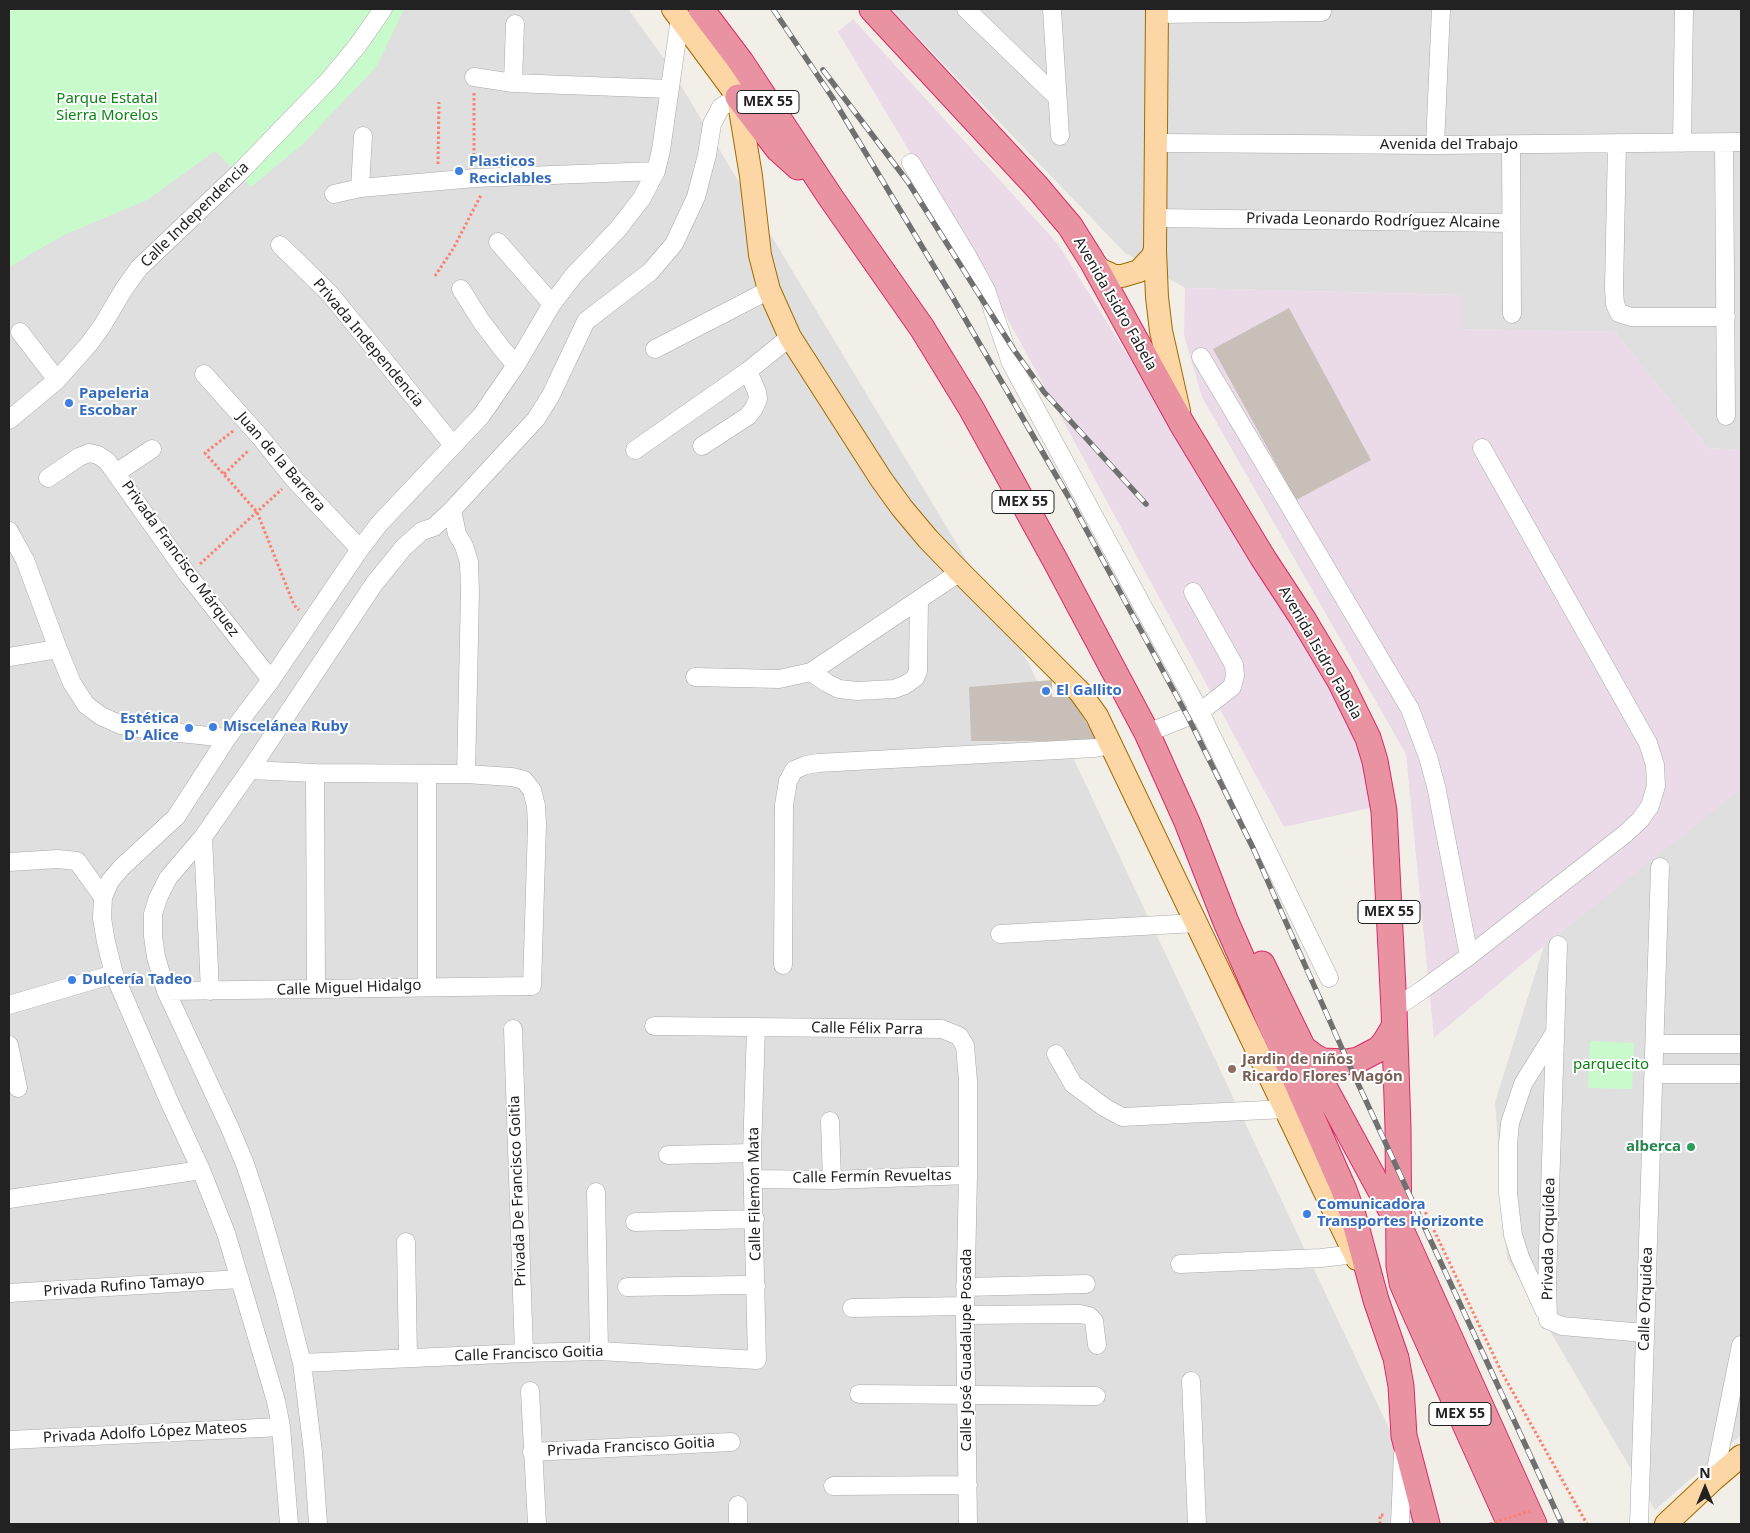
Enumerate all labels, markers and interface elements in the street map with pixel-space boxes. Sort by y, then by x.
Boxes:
park label: Parque Estatal Sierra Morelos [56,90,158,125]
road number: MEX 55 [737,90,799,114]
street label: Avenida del Trabajo [1380,136,1518,154]
place label: Plasticos Reciclables [469,153,552,188]
street label: Calle Independencia [137,159,253,271]
marker: Plasticos Reciclables [453,165,465,177]
street label: Privada Leonardo Rodríguez Alcaine [1246,210,1500,232]
street label: Avenida Isidro Fabela [1070,234,1160,374]
street label: Privada Independencia [309,275,427,411]
place label: Papeleria Escobar [79,385,149,420]
marker: Papeleria Escobar [63,397,75,409]
street label: Juan de la Barrera [233,409,329,515]
street label: Privada Francisco Márquez [117,478,243,640]
road number: MEX 55 [992,491,1054,514]
street label: Avenida Isidro Fabela [1275,583,1365,723]
place label: El Gallito [1056,682,1122,700]
marker: El Gallito [1040,685,1052,697]
place label: Estética D' Alice [120,710,179,745]
place label: Miscelánea Ruby [223,718,348,736]
marker: Miscelánea Ruby [207,721,219,733]
marker: Estética D' Alice [183,722,195,734]
road number: MEX 55 [1358,900,1420,924]
place label: Dulcería Tadeo [82,971,192,989]
marker: Dulcería Tadeo [66,974,78,986]
street label: Calle Miguel Hidalgo [276,976,422,1000]
street label: Calle Félix Parra [811,1019,923,1039]
place label: Jardin de niños Ricardo Flores Magón [1242,1051,1403,1086]
park label: parquecito [1573,1056,1649,1074]
marker: Jardin de niños Ricardo Flores Magón [1226,1063,1238,1075]
street label: Privada De Francisco Goitia [506,1095,530,1287]
street label: Calle Filemón Mata [745,1127,765,1261]
place label: alberca [1626,1138,1681,1156]
marker: alberca [1685,1141,1697,1153]
street label: Calle Fermín Revueltas [792,1167,952,1187]
street label: Privada Orquídea [1539,1177,1559,1301]
place label: Comunicadora Transportes Horizonte [1317,1196,1484,1231]
marker: Comunicadora Transportes Horizonte [1301,1208,1313,1220]
street label: Calle Orquidea [1635,1247,1657,1351]
street label: Calle José Guadalupe Posada [958,1248,976,1452]
street label: Privada Rufino Tamayo [43,1271,205,1301]
street label: Calle Francisco Goitia [454,1342,604,1366]
road number: MEX 55 [1429,1402,1491,1426]
street label: Privada Adolfo López Mateos [43,1419,247,1447]
street label: Privada Francisco Goitia [547,1434,715,1460]
north arrow [1680,1463,1730,1513]
text: N [1699,1463,1711,1482]

